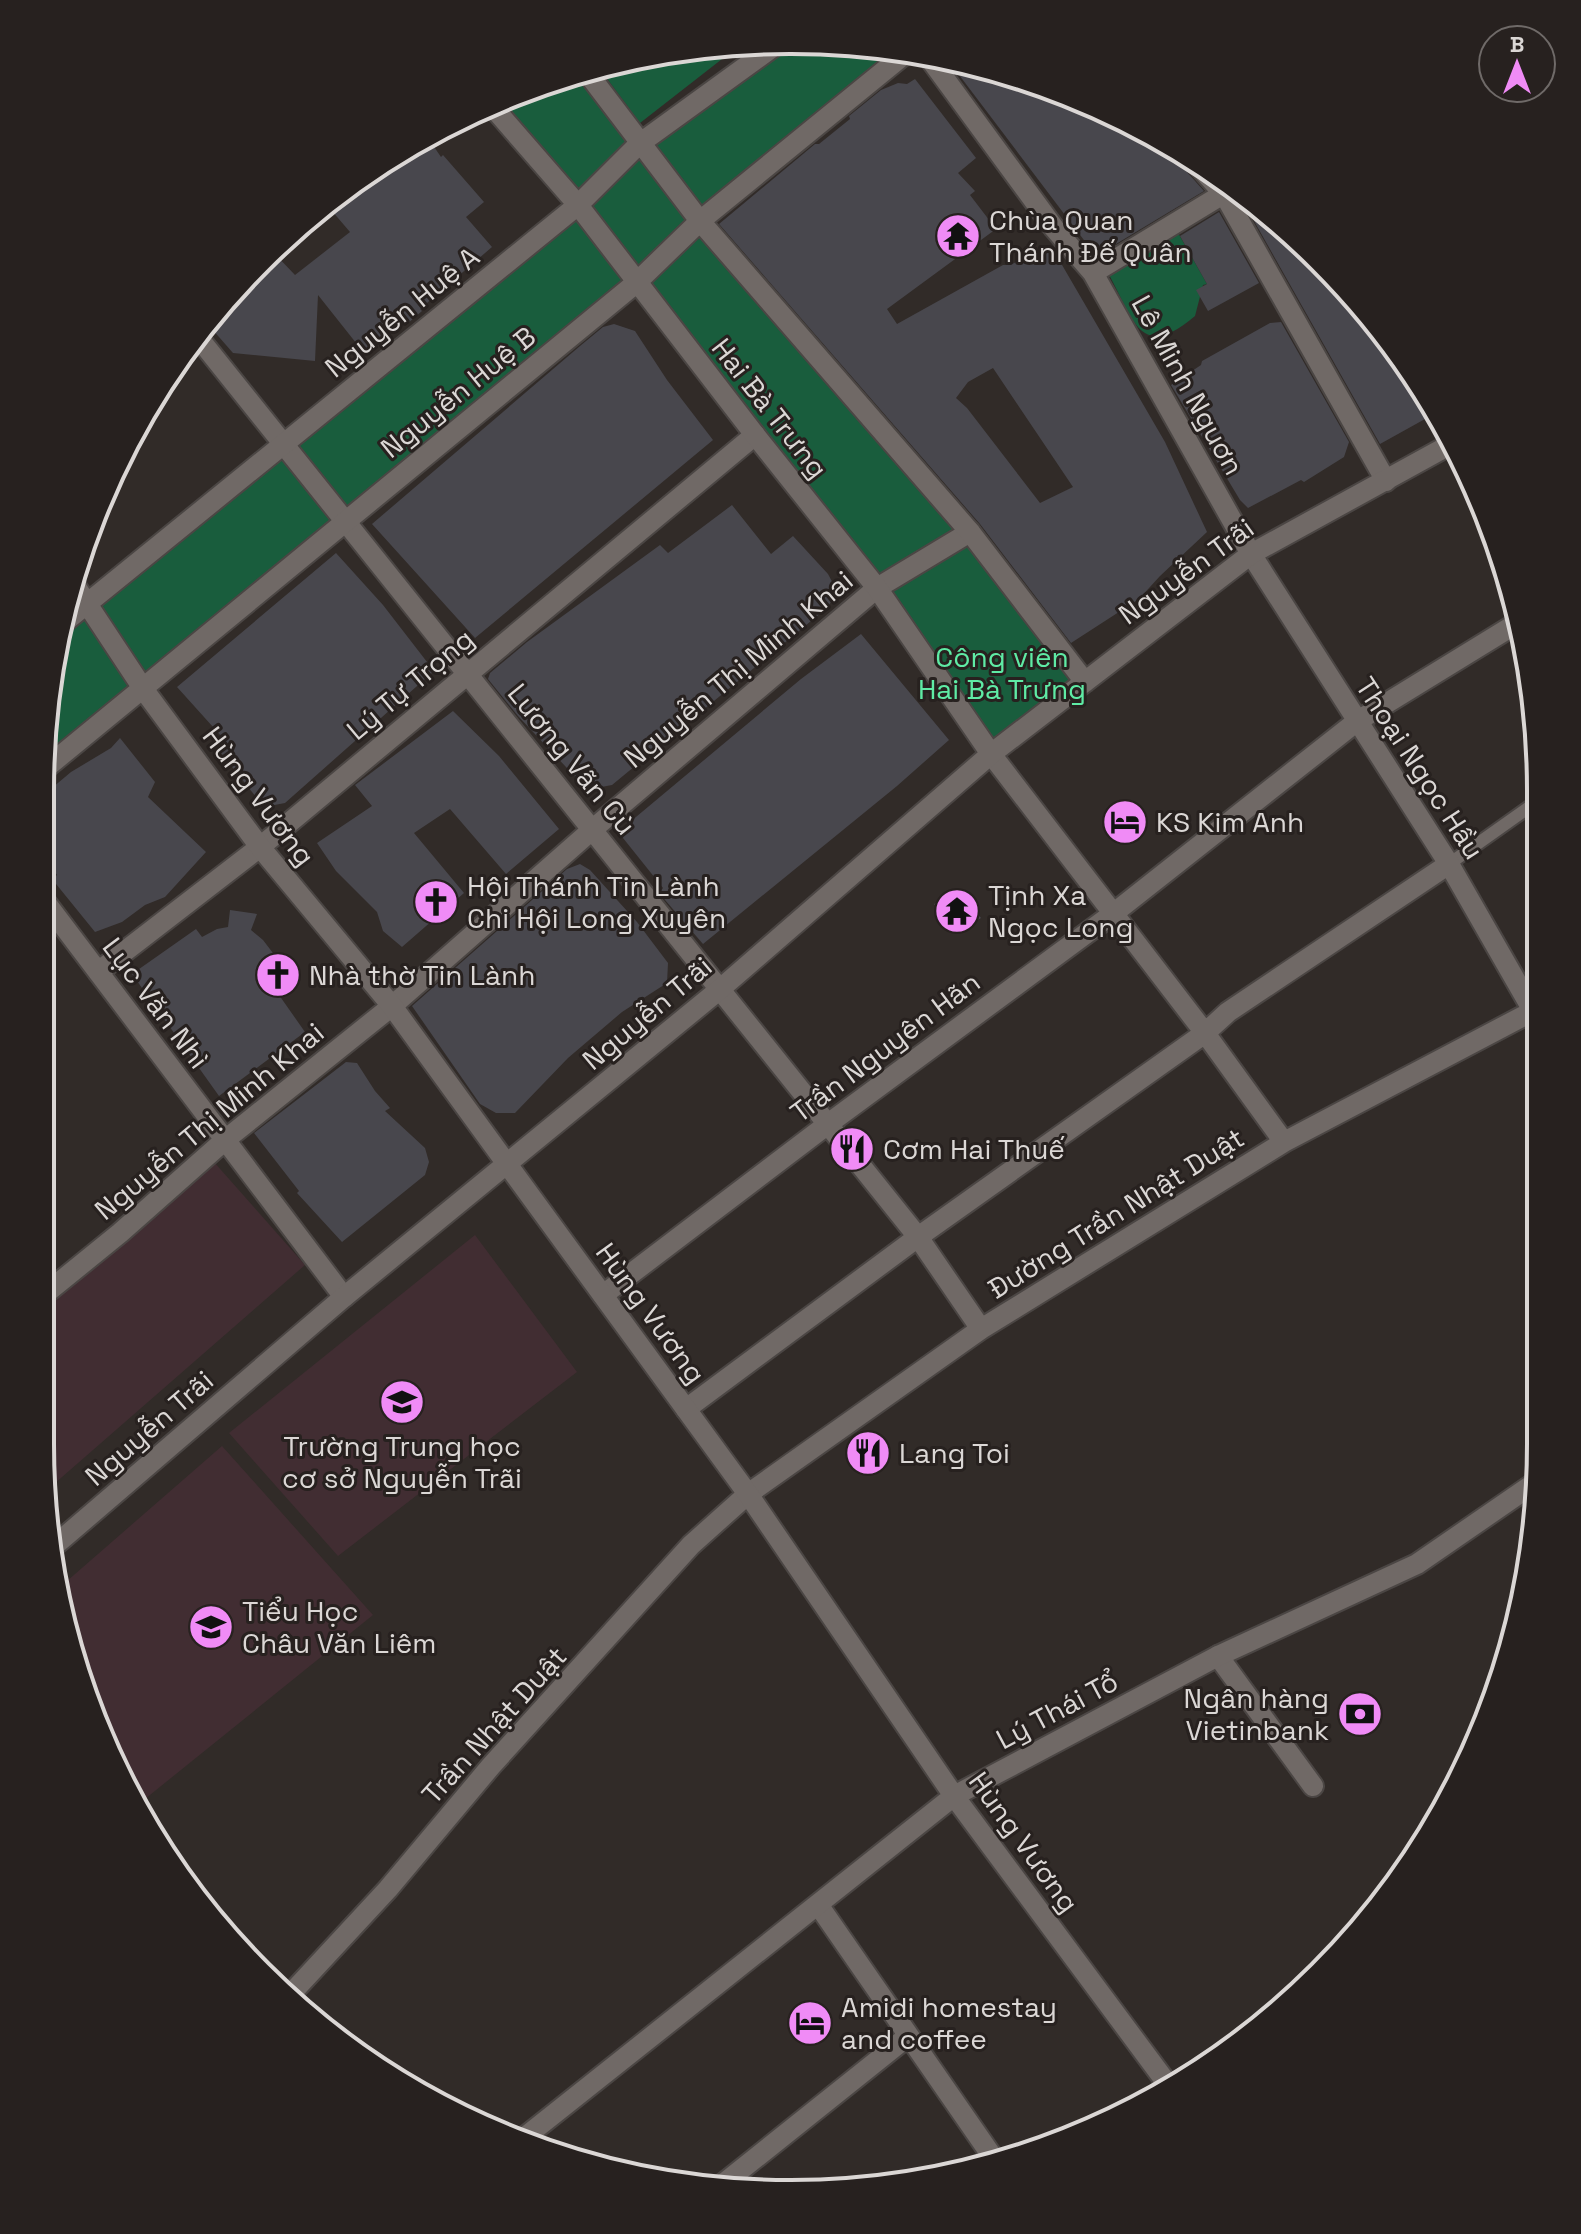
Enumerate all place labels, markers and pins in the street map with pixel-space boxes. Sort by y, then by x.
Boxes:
place label: Chùa Quan Thánh Đế Quân [989,202,1192,270]
temple icon: Chùa Quan Thánh Đế Quân [934,212,982,260]
hotel icon: KS Kim Anh [1101,798,1149,846]
place label: KS Kim Anh [1156,804,1304,840]
place label: Hội Thánh Tin Lành Chi Hội Long Xuyên [467,868,726,936]
place label: Tịnh Xa Ngọc Long [988,877,1133,945]
church icon: Hội Thánh Tin Lành Chi Hội Long Xuyên [412,878,460,926]
temple icon: Tịnh Xa Ngọc Long [933,887,981,935]
church icon: Nhà thờ Tin Lành [254,951,302,999]
place label: Nhà thờ Tin Lành [309,957,535,993]
restaurant icon: Cơm Hai Thuế [828,1125,876,1173]
place label: Cơm Hai Thuế [883,1131,1065,1167]
school or university icon: Trường Trung học cơ sở Nguyễn Trãi [378,1378,426,1426]
place label: Trường Trung học cơ sở Nguyễn Trãi [282,1428,522,1496]
restaurant icon: Lang Toi [844,1429,892,1477]
place label: Lang Toi [899,1435,1010,1471]
place label: Tiểu Học Châu Văn Liêm [242,1593,436,1661]
school or university icon: Tiểu Học Châu Văn Liêm [187,1603,235,1651]
place label: Ngân hàng Vietinbank [1184,1680,1329,1748]
bank icon: Ngân hàng Vietinbank [1336,1690,1384,1738]
place label: Amidi homestay and coffee [841,1989,1057,2057]
hotel icon: Amidi homestay and coffee [786,1999,834,2047]

